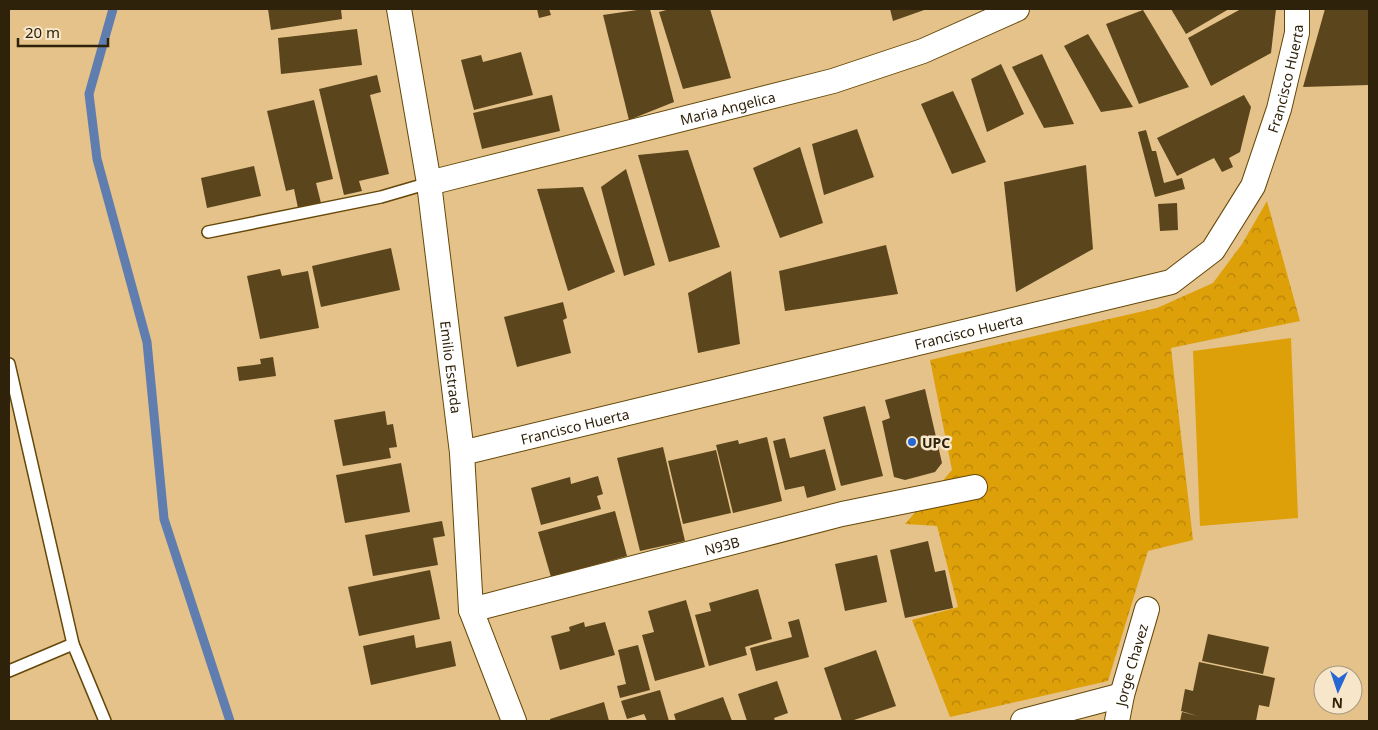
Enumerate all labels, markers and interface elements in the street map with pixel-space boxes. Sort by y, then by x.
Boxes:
scale bar [18,15,108,47]
text: 20 m [25,22,60,42]
street label: Francisco Huerta [1262,25,1307,135]
street label: Maria Angelica [678,86,777,129]
street label: Francisco Huerta [912,309,1025,353]
street label: Emilio Estrada [436,320,467,415]
street label: Francisco Huerta [519,404,631,448]
place label: UPC [922,433,950,452]
marker: UPC [906,436,918,448]
street label: N93B [702,531,741,559]
street label: Jorge Chavez [1110,621,1152,710]
north arrow [1313,665,1363,715]
text: N [1331,694,1343,713]

